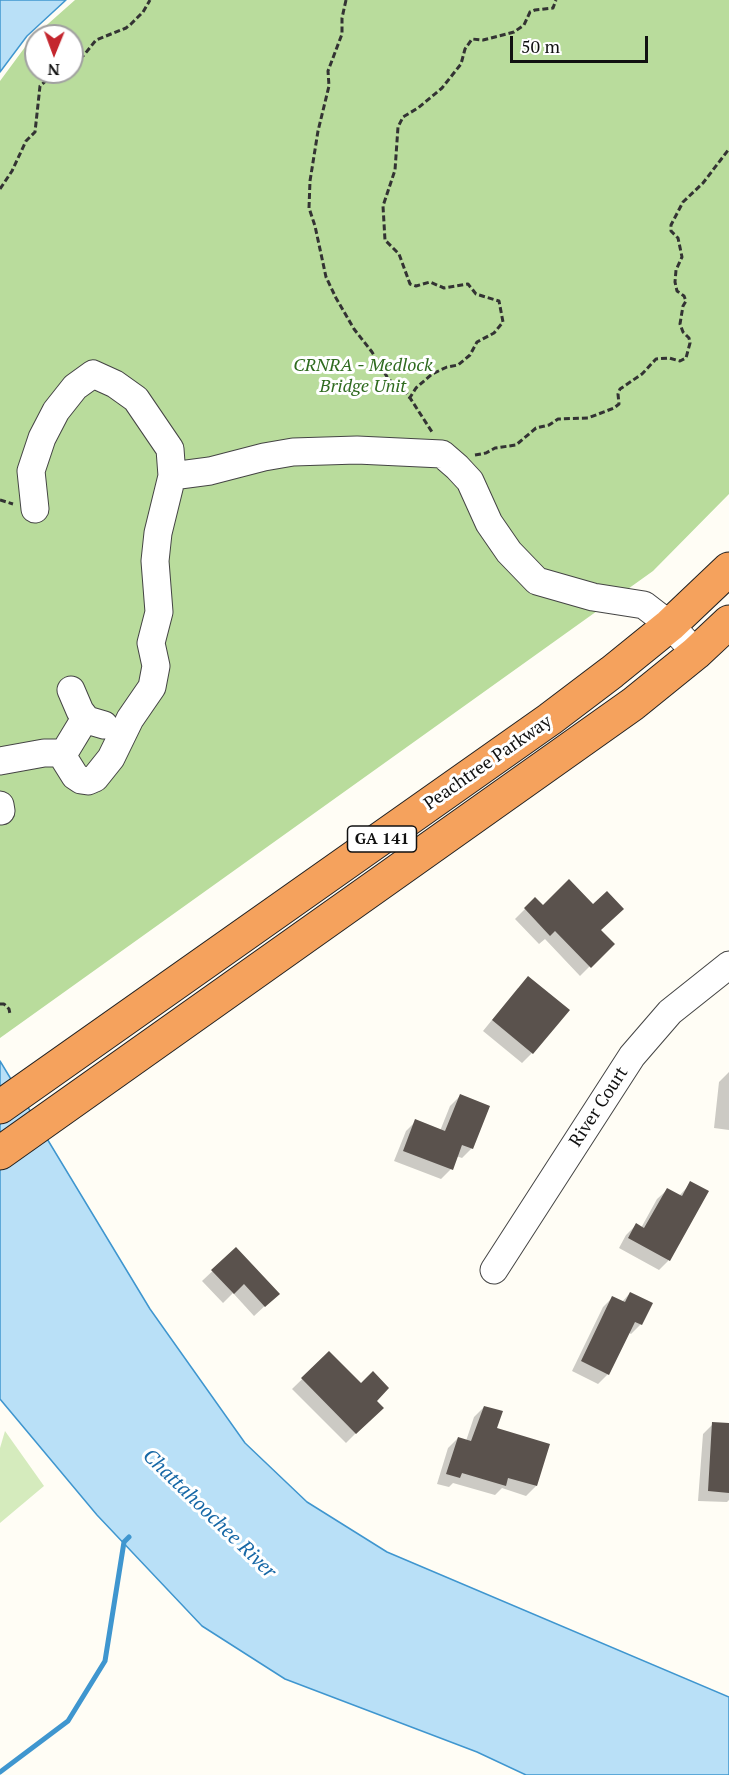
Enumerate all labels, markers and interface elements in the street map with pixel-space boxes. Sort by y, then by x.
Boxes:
north arrow [24,24,84,84]
scale bar [513,24,651,62]
text: 50 m [521,34,560,58]
text: N [47,59,60,81]
park label: CRNRA - Medlock Bridge Unit [293,355,433,398]
street label: Peachtree Parkway [420,711,556,815]
road number: GA 141 [348,826,416,852]
street label: River Court [565,1063,633,1151]
water label: Chattahoochee River [137,1444,281,1584]

